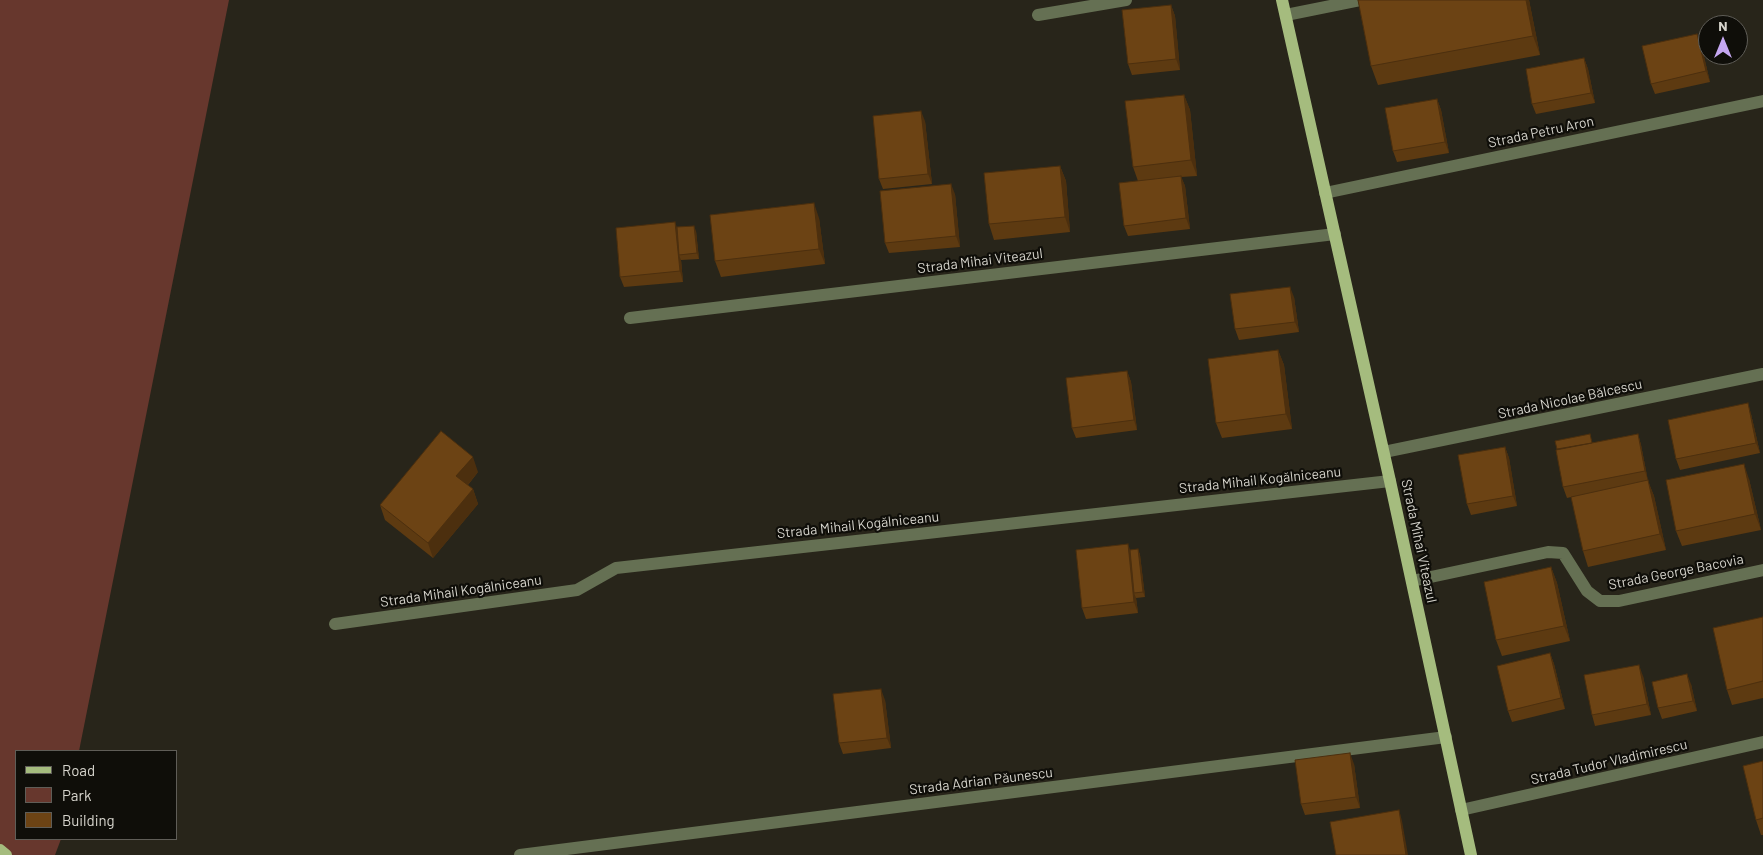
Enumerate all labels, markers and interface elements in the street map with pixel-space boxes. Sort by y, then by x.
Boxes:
north arrow [1698,15,1748,65]
text: N [1718,17,1728,34]
street label: Strada Petru Aron [1487,113,1595,151]
street label: Strada Mihai Viteazul [916,245,1044,277]
street label: Strada Nicolae Bălcescu [1496,376,1644,422]
street label: Strada Mihail Kogălniceanu [1178,463,1342,497]
street label: Strada Mihai Viteazul [1398,478,1440,604]
street label: Strada Mihail Kogălniceanu [776,508,940,542]
street label: Strada George Bacovia [1607,551,1745,593]
street label: Strada Mihail Kogălniceanu [379,571,543,611]
street label: Strada Tudor Vladimirescu [1529,736,1689,788]
legend [15,750,178,840]
text: Road [62,761,95,779]
street label: Strada Adrian Păunescu [908,764,1054,798]
text: Park [62,786,91,804]
text: Building [62,811,115,829]

